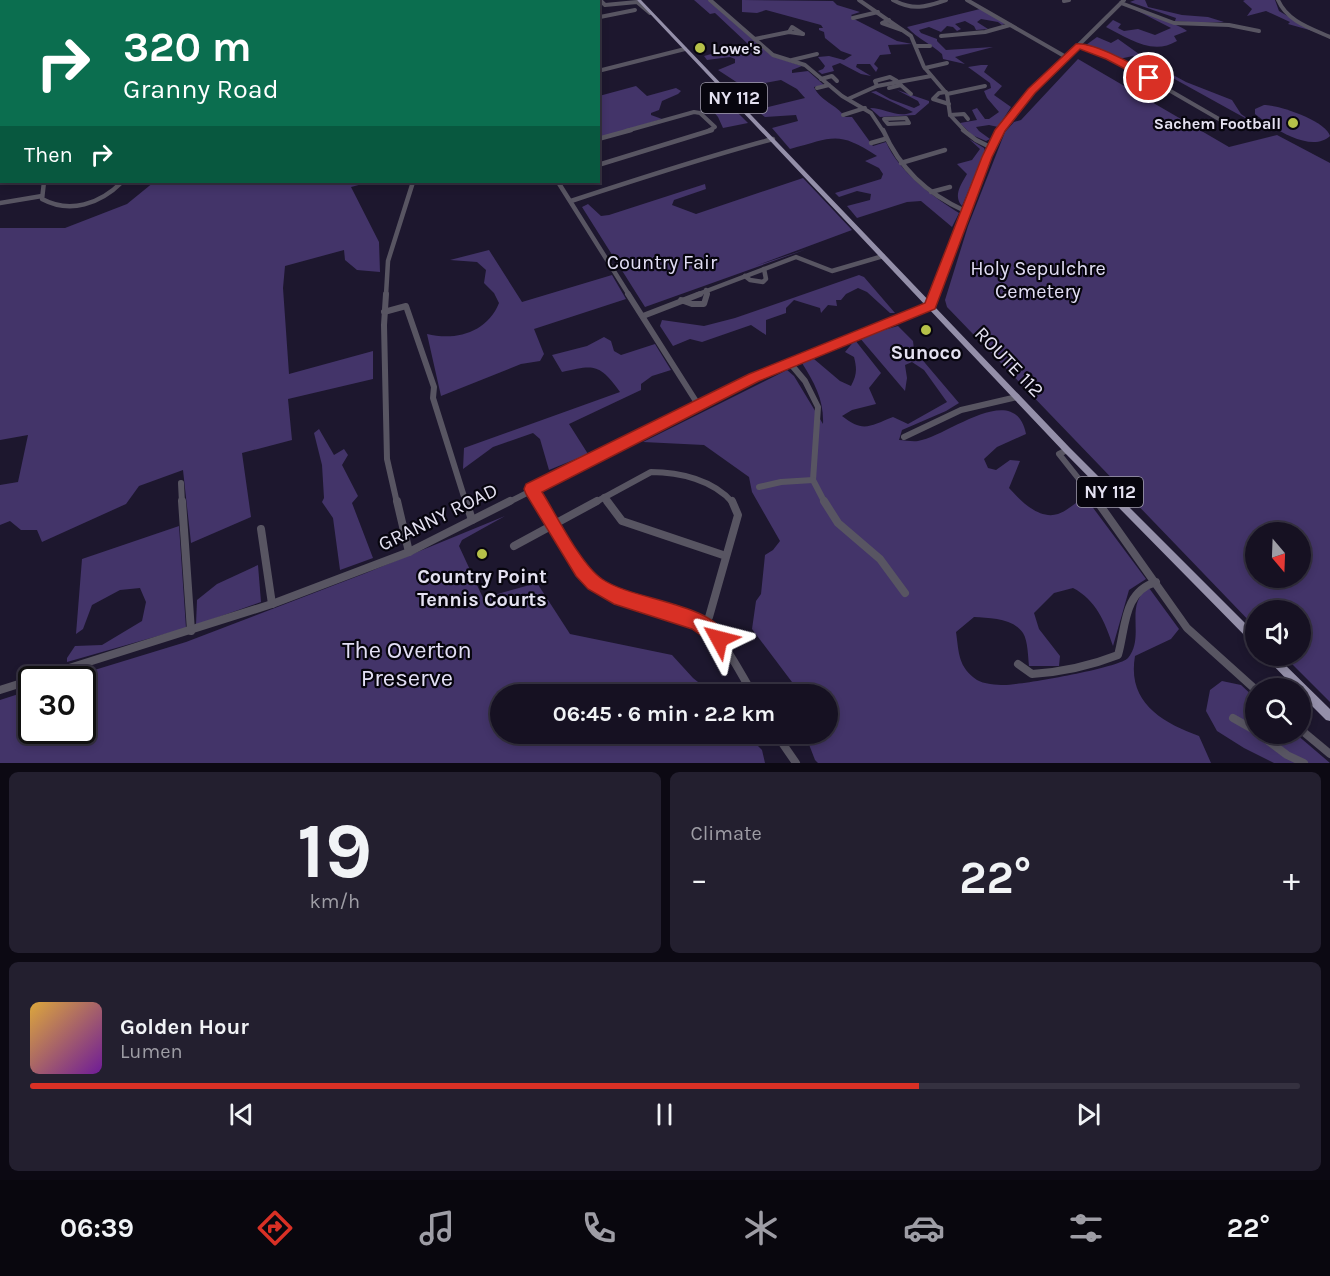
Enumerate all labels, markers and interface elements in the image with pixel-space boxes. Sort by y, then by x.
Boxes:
text: 320 m [123,22,252,72]
icon: right [24,24,102,102]
place label: Lowe's [712,39,761,58]
marker: Lowe's [693,41,707,55]
pin [1123,52,1174,103]
icon: arrive [1132,61,1165,94]
text: Granny Road [123,73,279,105]
road number: NY 112 [701,83,767,113]
place label: Sachem Football [1154,114,1281,133]
marker: Sachem Football [1286,116,1300,130]
icon: right [85,138,118,171]
text: Then [24,142,73,168]
park label: Country Fair [607,251,718,274]
park label: Holy Sepulchre Cemetery [970,257,1106,303]
street label: ROUTE 112 [970,322,1048,402]
marker: Sunoco [919,323,933,337]
place label: Sunoco [891,341,961,364]
road number: NY 112 [1077,477,1143,507]
street label: GRANNY ROAD [375,478,501,556]
north arrow [1245,522,1311,588]
map controls [1245,522,1311,744]
marker: Country Point Tennis Courts [475,547,489,561]
place label: Country Point Tennis Courts [417,565,547,611]
button: sound [1245,600,1311,666]
position arrow [687,607,751,671]
park label: The Overton Preserve [342,636,472,692]
speed limit sign: 30 [18,666,96,744]
button: search [1245,678,1311,744]
text: 06:45 · 6 min · 2.2 km [553,701,775,727]
text: 19 [297,805,372,897]
text: Climate [691,822,762,845]
text: 22° [959,852,1031,904]
text: − [691,860,708,898]
text: + [1283,860,1300,898]
text: km/h [309,890,360,913]
text: Golden Hour [120,1014,249,1040]
text: Lumen [120,1040,183,1063]
icon: previous [225,1098,258,1131]
icon: pause [648,1098,681,1131]
icon: next [1072,1098,1105,1131]
icon: directions [254,1207,296,1249]
icon: music [416,1207,458,1249]
icon: phone [578,1207,620,1249]
icon: climate [740,1207,782,1249]
icon: car [903,1207,945,1249]
icon: filters [1065,1207,1107,1249]
text: 06:39 [60,1212,134,1244]
text: 22° [1227,1212,1270,1244]

